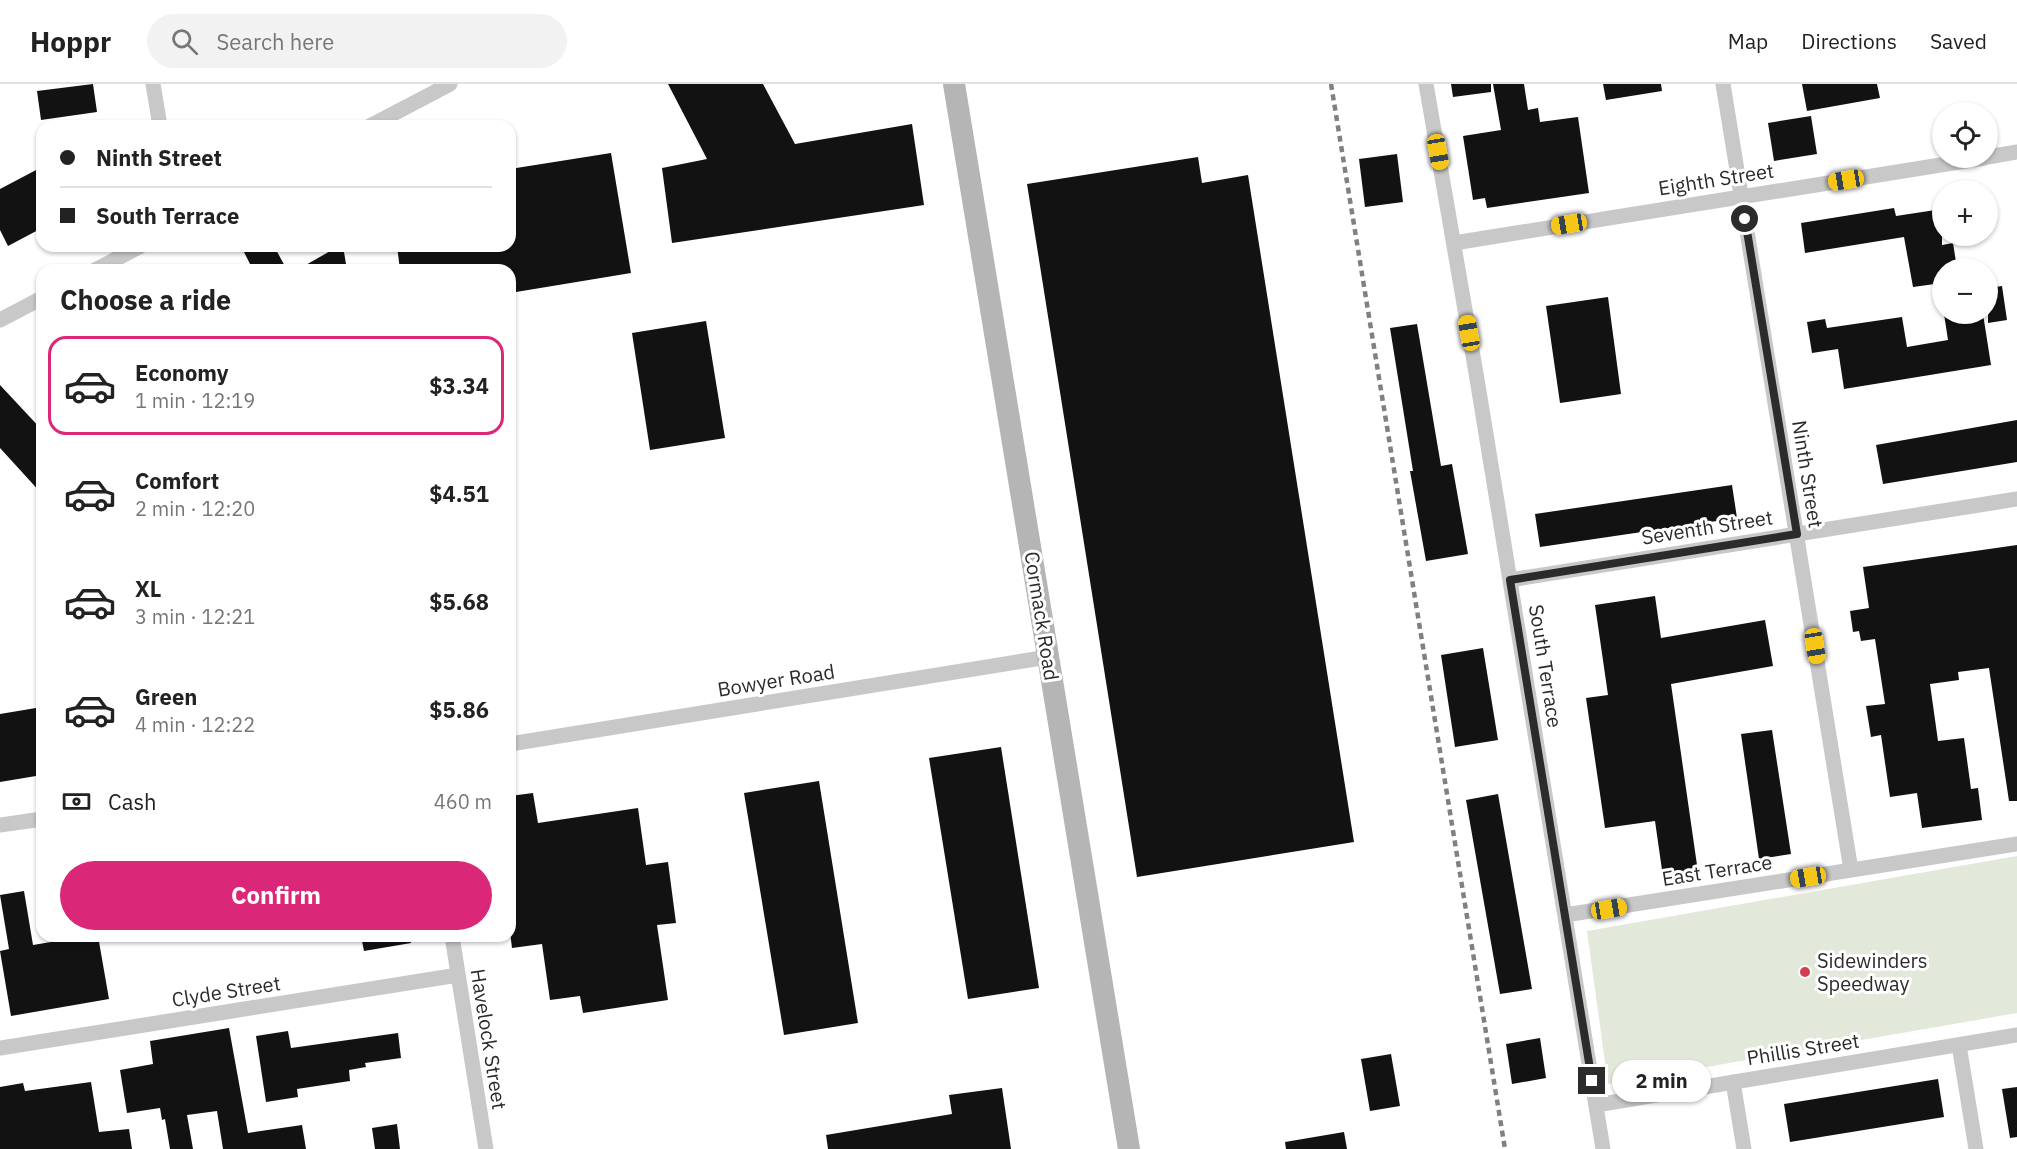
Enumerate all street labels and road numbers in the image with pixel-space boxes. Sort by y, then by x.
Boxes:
street label: Eighth Street [1656,157,1776,201]
street label: Ninth Street [1786,418,1830,530]
street label: Seventh Street [1639,503,1775,551]
street label: Cormack Road [1018,549,1066,683]
street label: South Terrace [1523,602,1569,730]
street label: Bowyer Road [715,657,837,703]
street label: East Terrace [1660,848,1774,892]
street label: Havelock Street [465,967,513,1111]
street label: Clyde Street [170,969,282,1013]
street label: Phillis Street [1745,1027,1861,1071]

